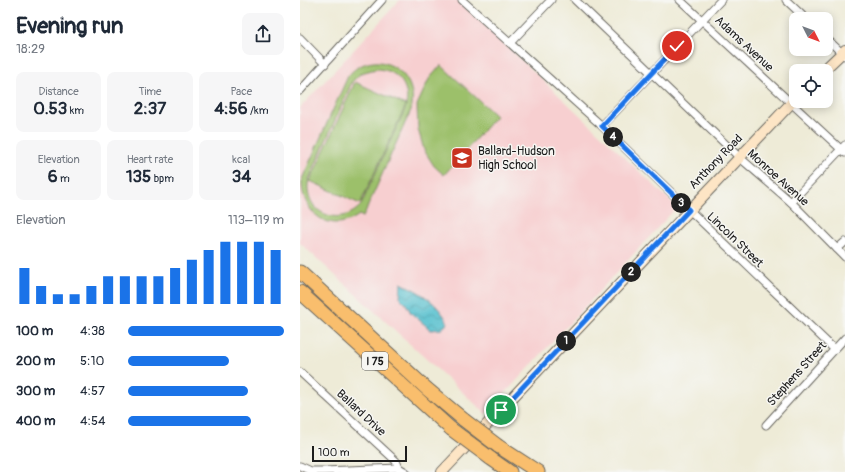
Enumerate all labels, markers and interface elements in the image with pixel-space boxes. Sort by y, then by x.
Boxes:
text: Evening run [16,12,124,40]
north arrow [789,12,833,56]
map controls [789,12,833,108]
button: share [242,13,284,55]
street label: Adams Avenue [712,13,776,75]
pin [660,29,694,63]
icon: check [666,35,688,57]
text: 18:29 [16,41,45,57]
button: locate [789,64,833,108]
text: Distance [39,85,79,98]
text: Time [138,85,161,98]
text: Pace [230,85,252,98]
text: 0.53 [33,98,67,119]
text: 2:37 [134,98,166,119]
text: 4:56 [214,98,248,119]
text: km [67,104,84,117]
text: /km [248,104,268,117]
pin: 4 [603,127,623,147]
text: 4 [610,130,616,143]
street label: Anthony Road [686,131,746,193]
place label: Ballard-Hudson High School [478,144,555,173]
school or university icon: Ballard-Hudson High School [449,145,475,171]
street label: Monroe Avenue [744,146,812,210]
text: Elevation [38,153,80,166]
text: Heart rate [127,153,173,166]
text: kcal [232,153,250,166]
text: 6 [48,166,58,187]
text: 135 [126,166,151,187]
text: 34 [232,166,251,187]
text: m [58,172,70,185]
text: bpm [151,172,174,185]
pin: 3 [671,193,691,213]
text: 3 [678,196,684,209]
street label: Lincoln Street [704,209,767,271]
text: Elevation [16,212,66,228]
text: 113–119 m [228,212,284,228]
pin: 2 [621,262,641,282]
text: 2 [628,265,634,278]
text: 100 m [16,323,53,339]
text: 4:38 [80,323,105,339]
pin: 1 [556,331,576,351]
text: 1 [564,334,568,347]
street label: Stephens Street [764,338,830,409]
road number: I 75 [362,352,388,370]
text: 200 m [16,353,55,369]
text: 5:10 [80,353,104,369]
text: 300 m [16,383,55,399]
text: 4:57 [80,383,105,399]
street label: Ballard Drive [333,386,389,440]
pin [484,393,518,427]
icon: arrive [490,399,512,421]
text: 400 m [16,413,56,429]
text: 4:54 [80,413,106,429]
scale bar [312,444,407,463]
text: 100 m [318,446,349,459]

